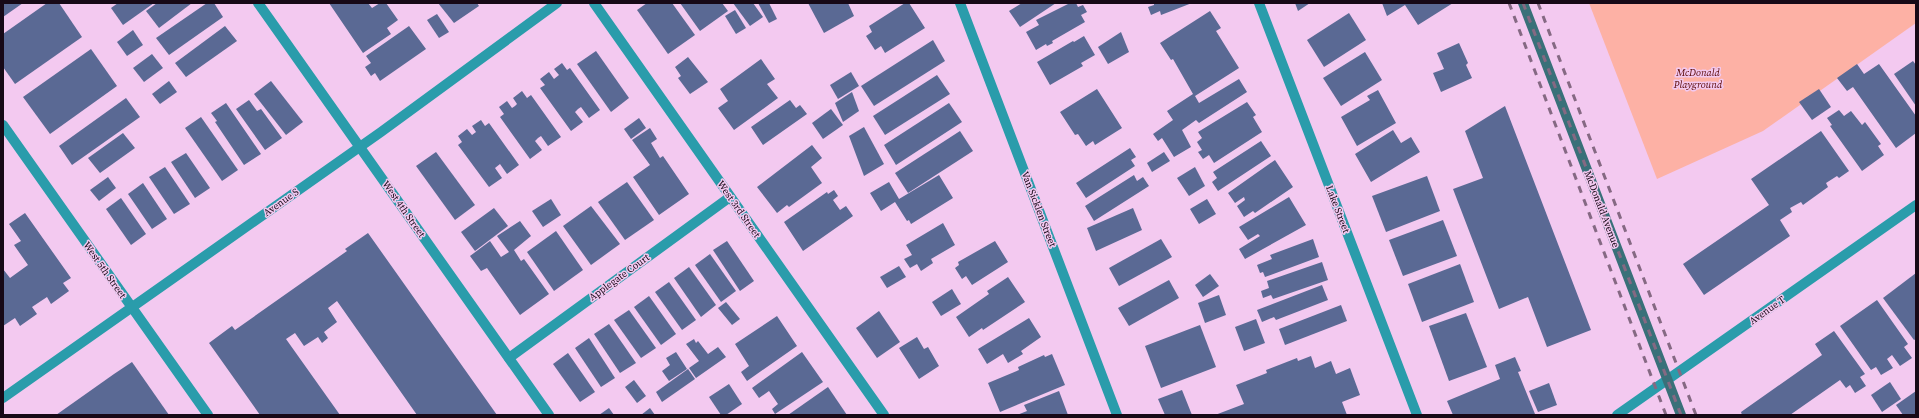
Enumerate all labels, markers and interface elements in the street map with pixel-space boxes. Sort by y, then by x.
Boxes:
park label: McDonald Playground [1673,66,1723,91]
street label: Van Sicklen Street [1019,169,1060,249]
street label: McDonald Avenue [1581,169,1623,249]
street label: West 4th Street [380,178,429,241]
street label: West 3rd Street [714,178,764,241]
street label: Lake Street [1323,184,1353,235]
street label: Avenue S [261,185,301,219]
street label: West 5th Street [81,239,130,302]
street label: Applegate Court [586,250,652,303]
street label: Avenue T [1746,293,1788,327]

